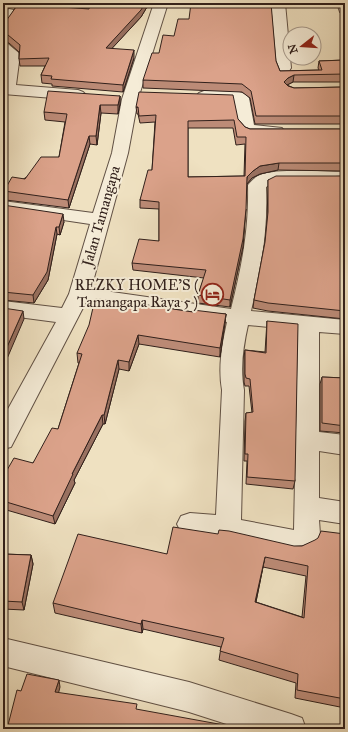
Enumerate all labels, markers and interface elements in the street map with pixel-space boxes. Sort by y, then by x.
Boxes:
north arrow [282,26,322,66]
text: N [285,42,300,55]
street label: Jalan Tamangapa [78,163,125,271]
place label: REZKY HOME'S ( Tamangapa Raya 5 ) [74,276,199,312]
hotel icon: REZKY HOME'S ( Tamangapa Raya 5 ) [200,281,226,307]

